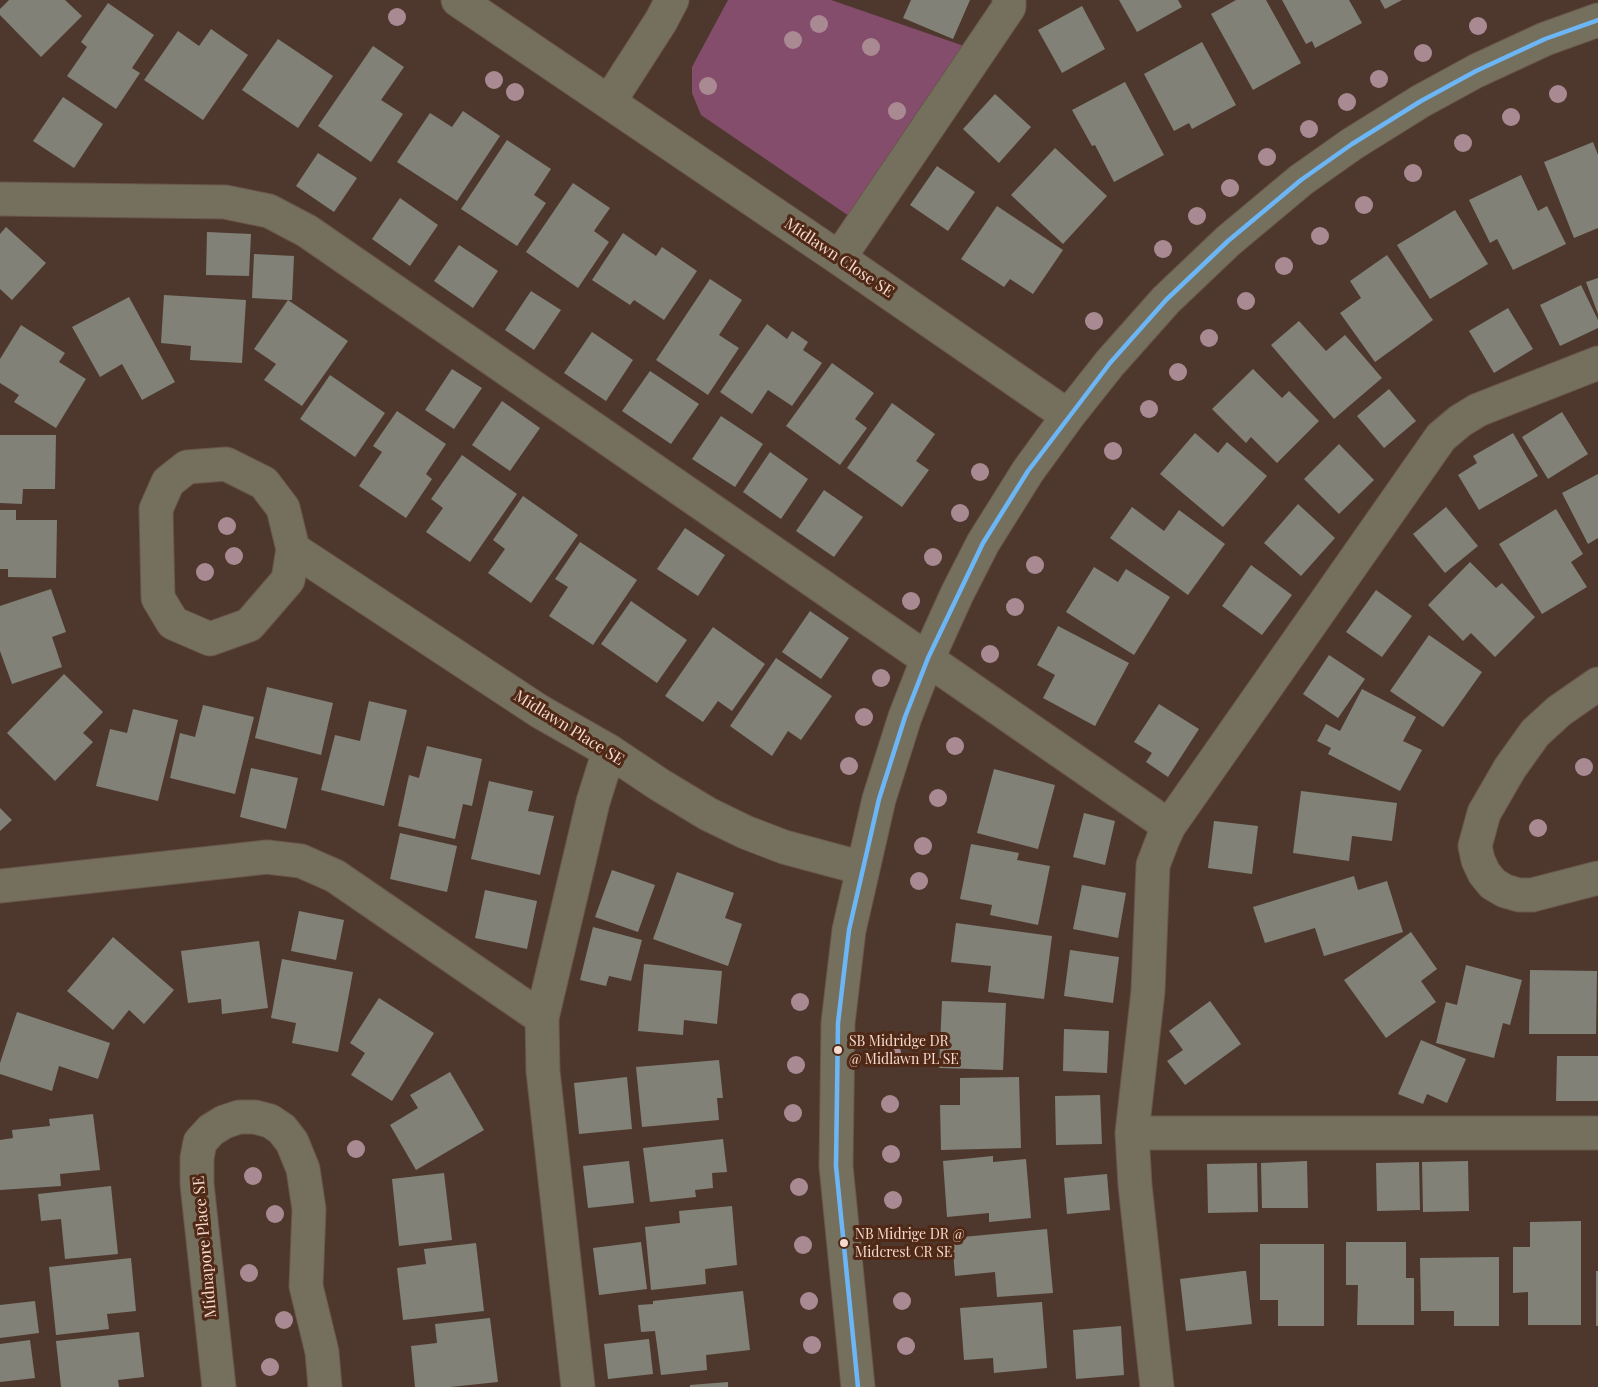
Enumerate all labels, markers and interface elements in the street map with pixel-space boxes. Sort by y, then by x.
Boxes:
street label: Midlawn Close SE [781,214,897,302]
street label: Midlawn Place SE [510,686,628,770]
place label: SB Midridge DR @ Midlawn PL SE [849,1034,959,1066]
marker: SB Midridge DR @ Midlawn PL SE [832,1044,844,1056]
street label: Midnapore Place SE [189,1175,221,1319]
place label: NB Midrige DR @ Midcrest CR SE [855,1227,965,1260]
marker: NB Midrige DR @ Midcrest CR SE [838,1237,850,1249]

